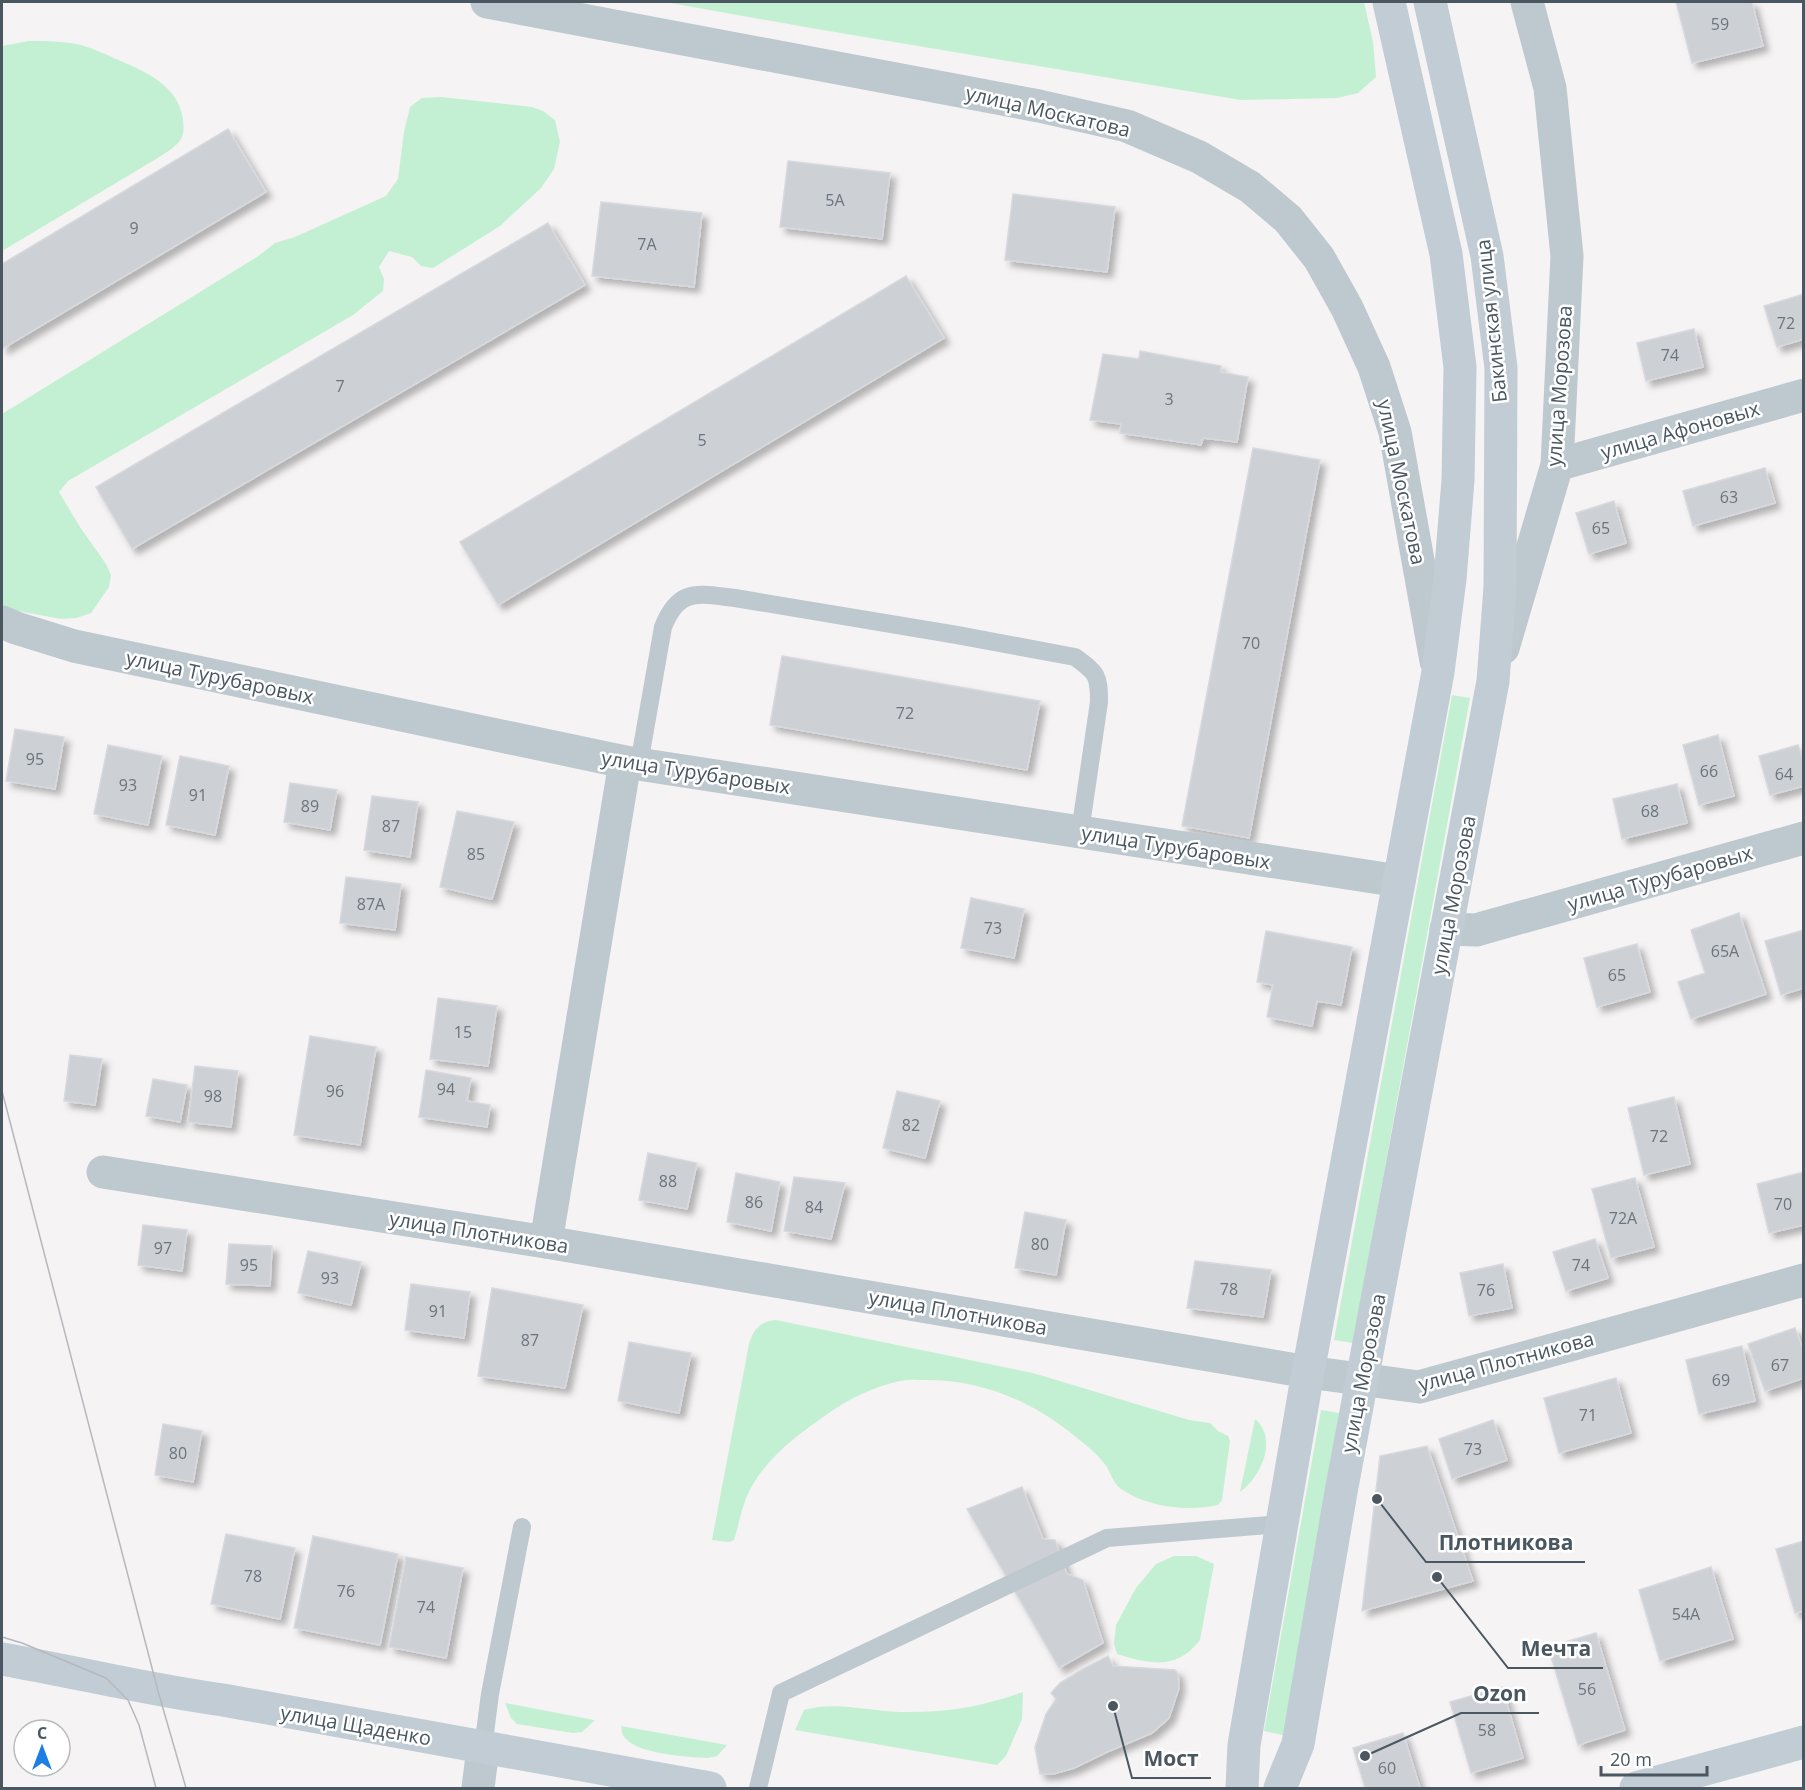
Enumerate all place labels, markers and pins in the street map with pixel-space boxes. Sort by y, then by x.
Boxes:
callout: Плотникова [1426,1523,1585,1562]
callout: Мечта [1508,1629,1603,1668]
callout: Ozon [1461,1674,1539,1713]
callout: Мост [1132,1739,1211,1778]

